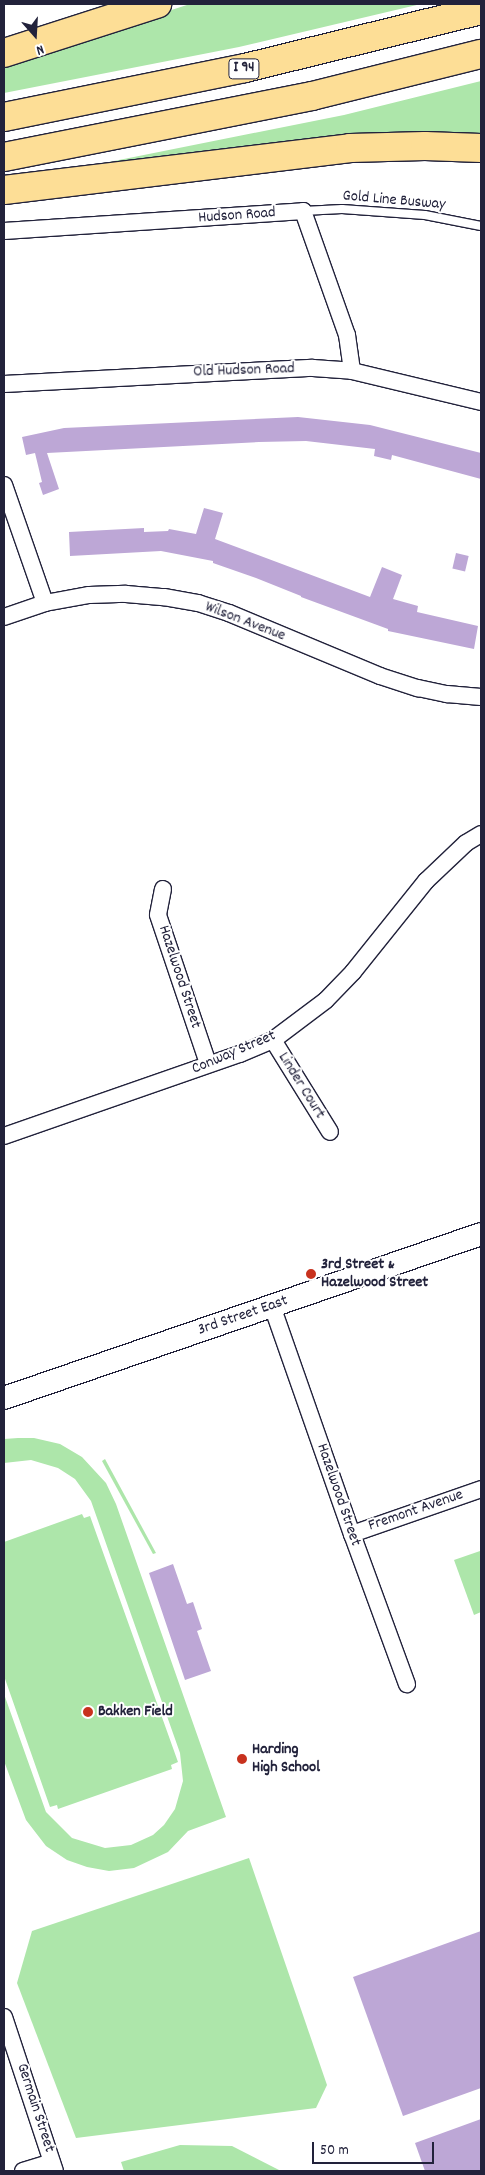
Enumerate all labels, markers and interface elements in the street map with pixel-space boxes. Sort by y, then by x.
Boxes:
north arrow [10,10,60,60]
text: N [33,39,46,60]
road number: I 94 [228,56,260,82]
street label: Gold Line Busway [342,187,446,215]
street label: Hudson Road [198,204,276,228]
street label: Old Hudson Road [193,360,295,382]
street label: Wilson Avenue [202,598,288,646]
street label: Hazelwood Street [153,923,205,1031]
street label: Conway Street [189,1027,279,1079]
street label: Linder Court [273,1049,329,1123]
place label: 3rd Street & Hazelwood Street [321,1255,428,1293]
marker: 3rd Street & Hazelwood Street [305,1268,317,1280]
street label: 3rd Street East [195,1292,291,1340]
street label: Hazelwood Street [311,1441,365,1549]
street label: Fremont Avenue [366,1486,466,1536]
place label: Bakken Field [98,1702,173,1722]
marker: Bakken Field [82,1706,94,1718]
place label: Harding High School [252,1740,320,1778]
marker: Harding High School [236,1753,248,1765]
street label: Germain Street [12,2061,58,2155]
scale bar [315,2132,438,2164]
text: 50 m [320,2140,349,2162]

